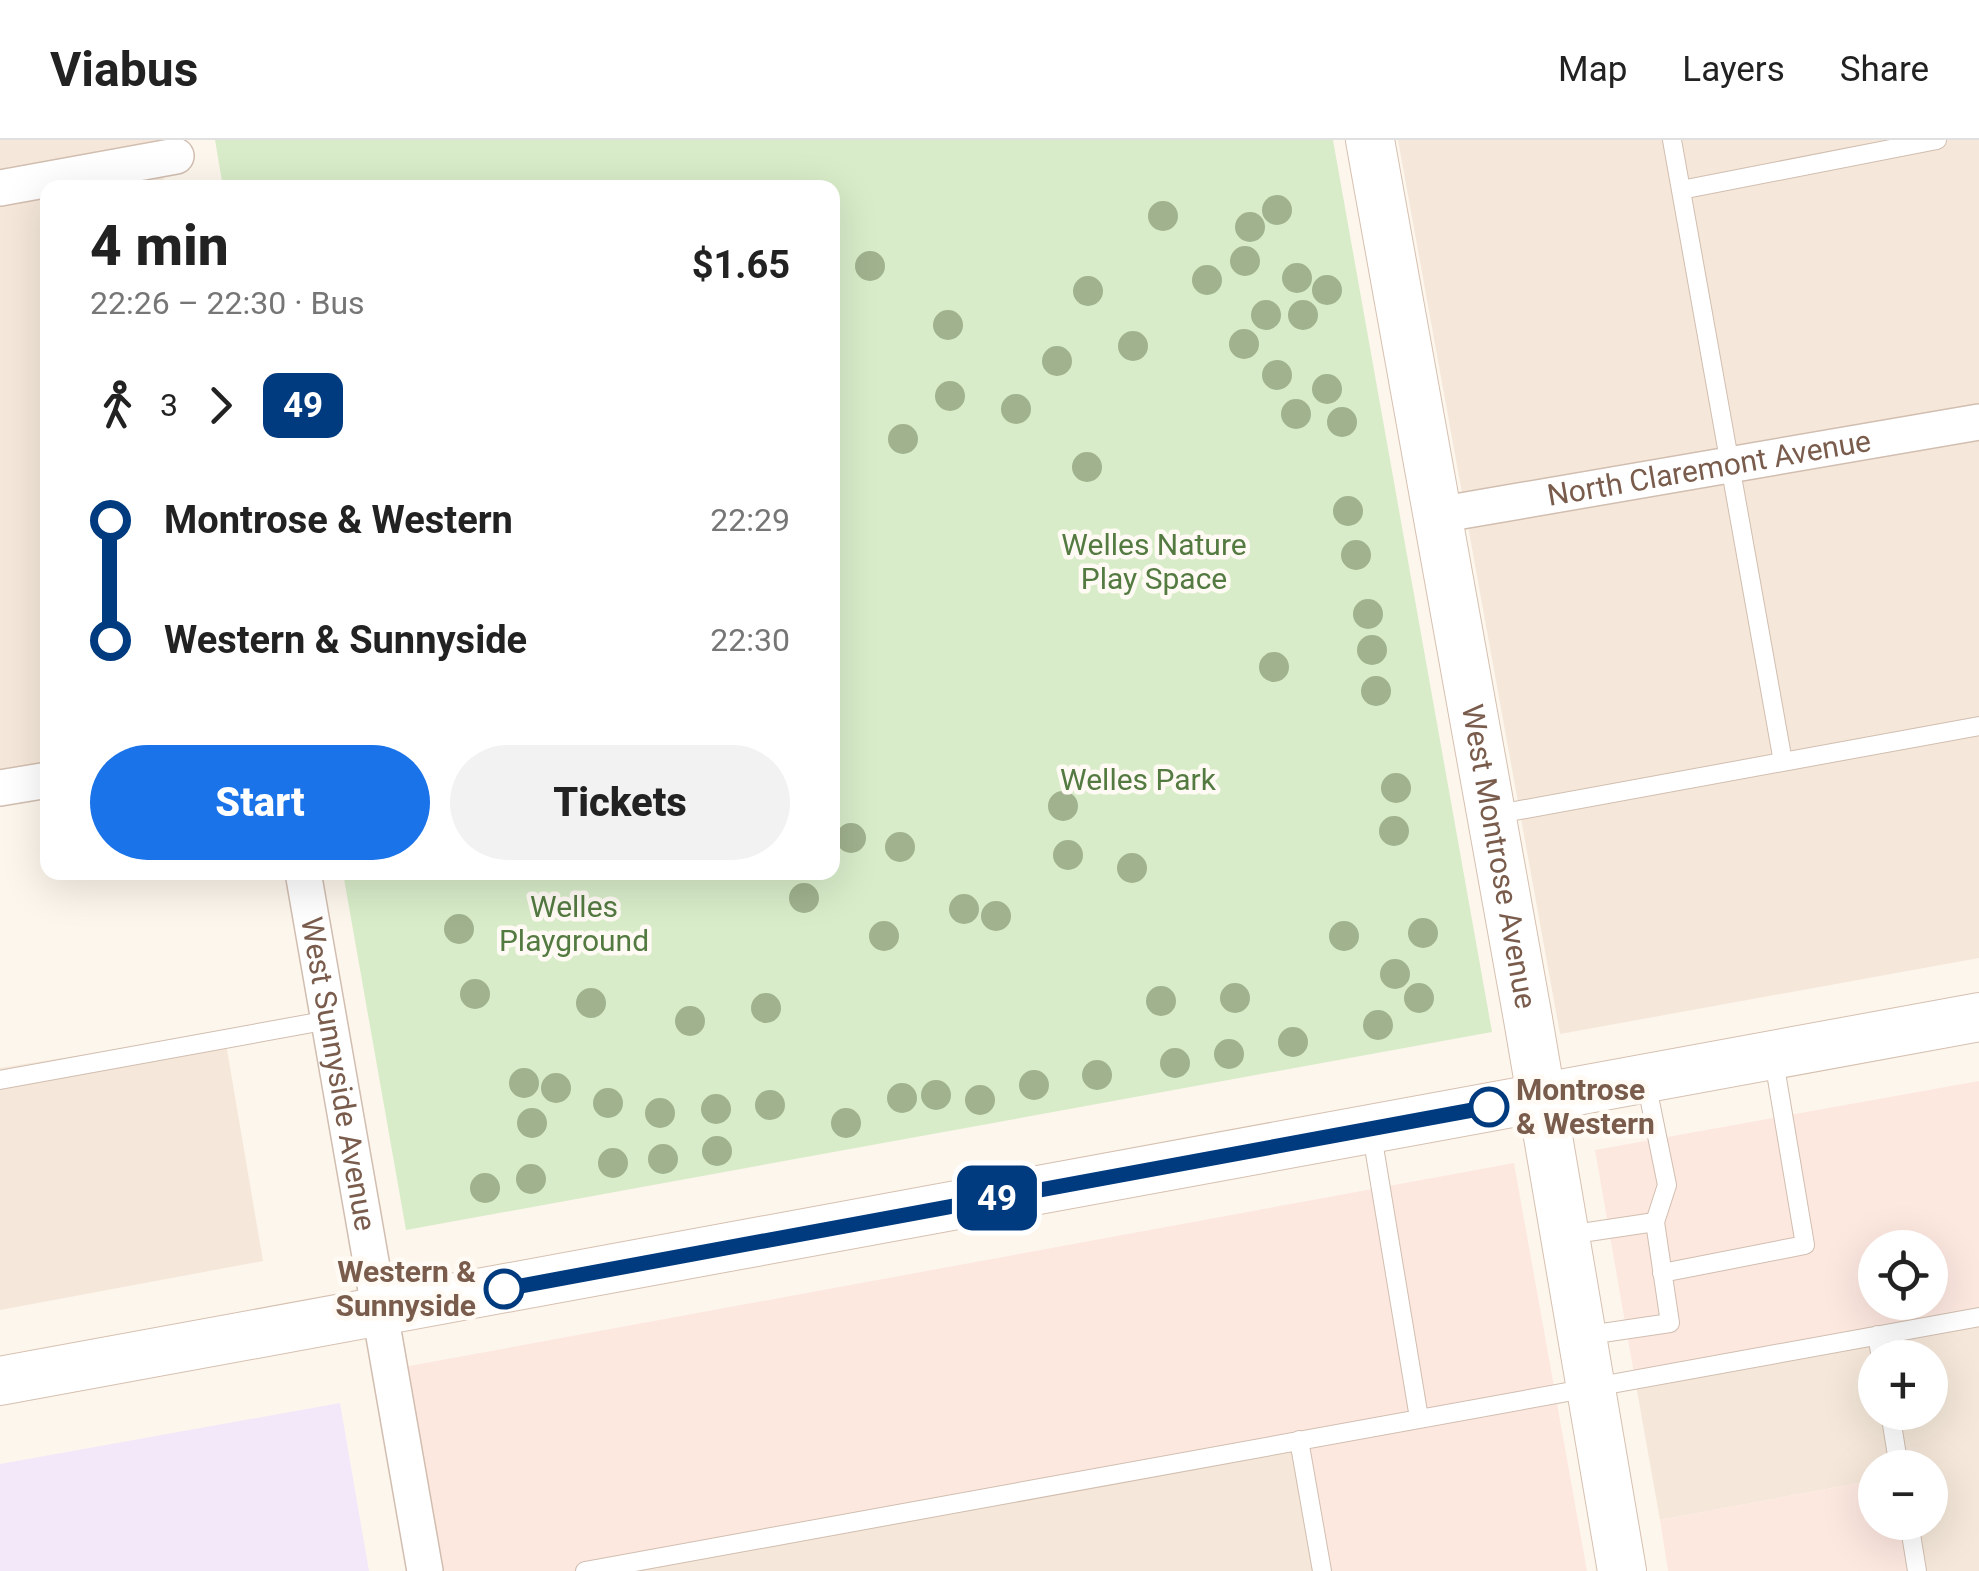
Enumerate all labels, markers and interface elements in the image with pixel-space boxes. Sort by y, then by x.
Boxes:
text: Viabus [50,41,198,98]
text: Map [1558,49,1627,90]
text: Layers [1682,49,1785,90]
text: Share [1840,49,1929,90]
text: 4 min [90,214,229,278]
text: $1.65 [692,243,790,287]
text: 22:26 – 22:30 · Bus [90,284,365,322]
icon: walk [90,378,145,433]
icon: forward [193,378,248,433]
text: 49 [283,385,323,426]
text: 3 [160,386,178,424]
street label: North Claremont Avenue [1545,423,1873,513]
text: Montrose & Western [164,498,513,542]
text: 22:29 [710,501,790,539]
park label: Welles Nature Play Space [1061,527,1247,596]
text: Western & Sunnyside [164,618,527,662]
text: 22:30 [710,621,790,659]
street label: West Montrose Avenue [1455,701,1544,1011]
button: Start [90,745,430,860]
button: Tickets [450,745,790,860]
park label: Welles Park [1060,762,1217,797]
park label: Welles Playground [499,889,649,958]
street label: West Sunnyside Avenue [294,914,383,1233]
place label: Montrose & Western [1516,1072,1655,1141]
marker: Montrose & Western [1470,1088,1508,1126]
line badge: 49 [952,1166,1042,1230]
text: 49 [977,1178,1017,1219]
map controls [1858,1230,1948,1540]
button: locate [1858,1230,1948,1320]
place label: Western & Sunnyside [336,1254,476,1323]
marker: Western & Sunnyside [485,1270,523,1308]
button: + [1858,1340,1948,1430]
button: − [1858,1450,1948,1540]

